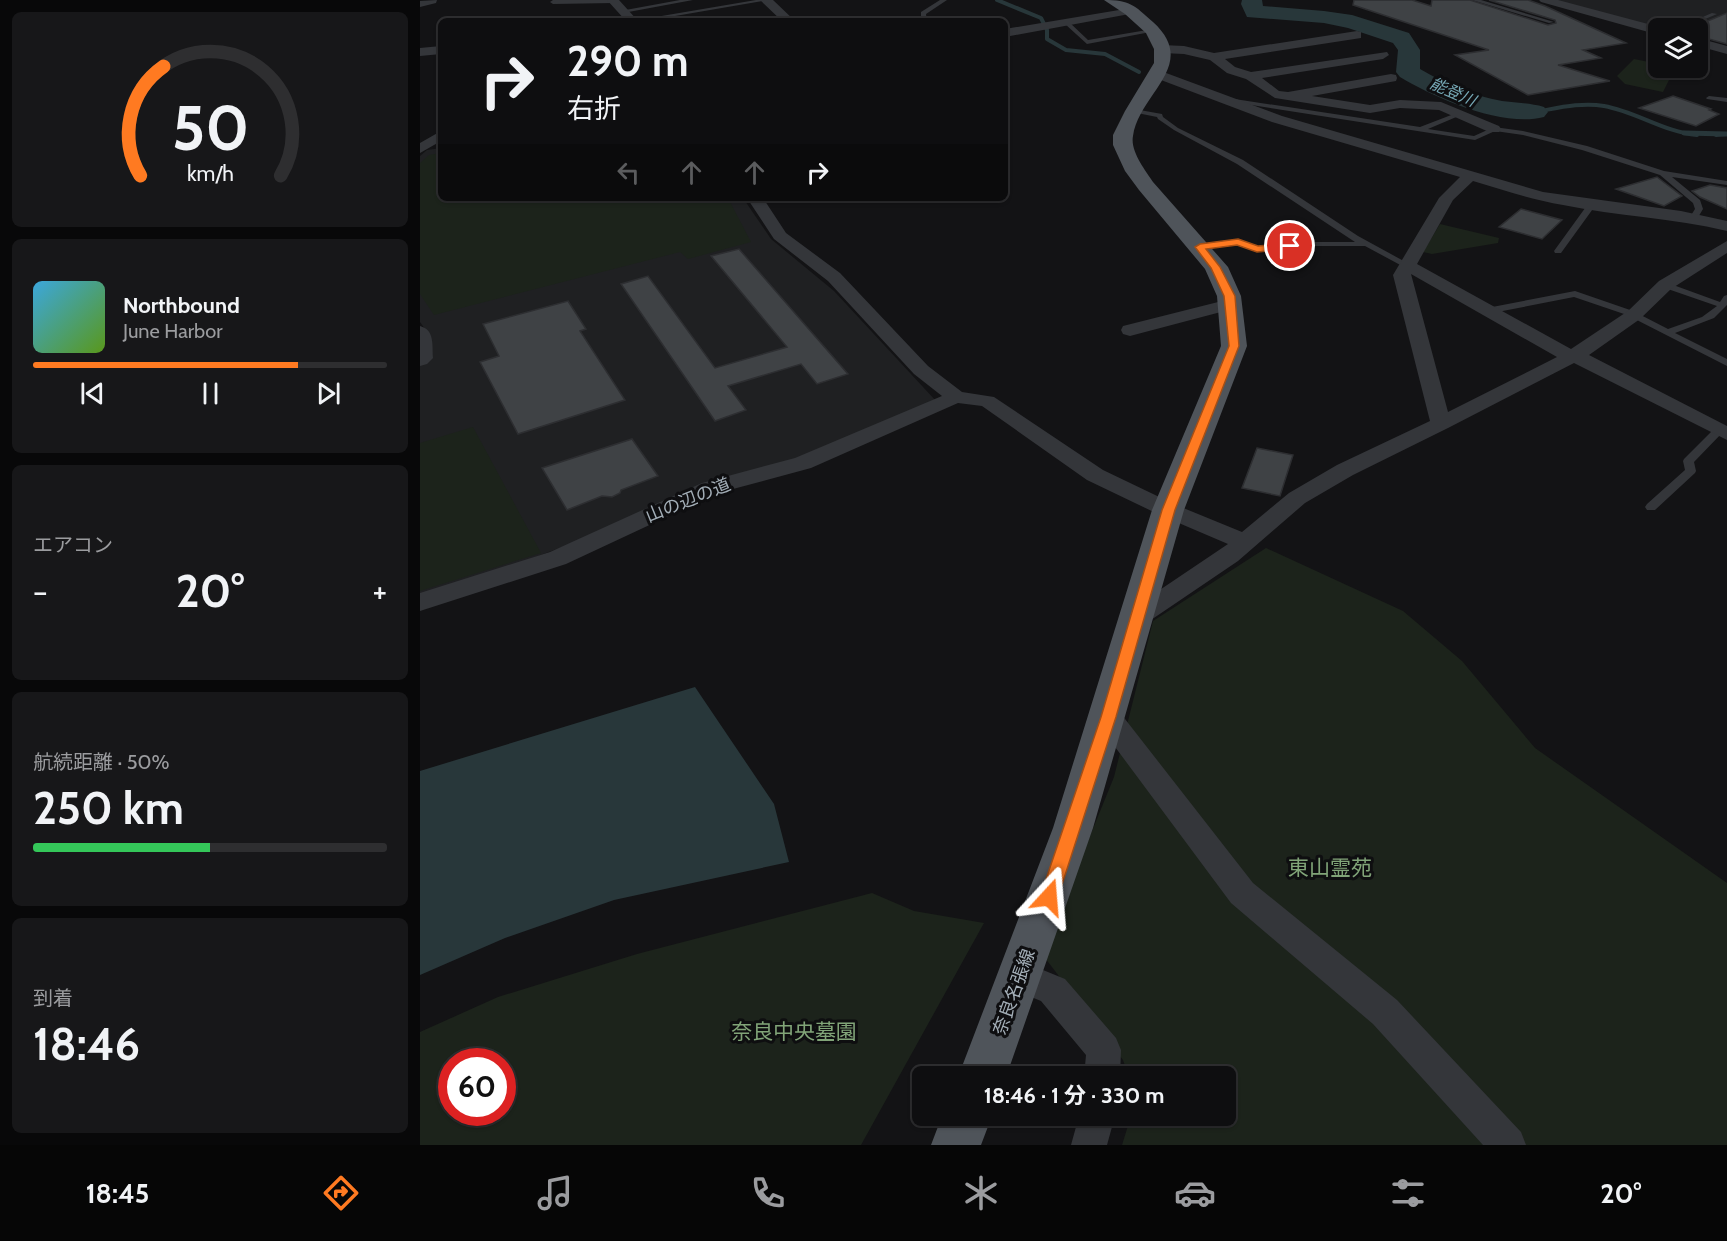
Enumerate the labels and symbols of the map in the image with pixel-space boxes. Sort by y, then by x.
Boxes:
water label: 能登川 [1427,74,1481,111]
pin [1264,220,1315,271]
street label: 山の辺の道 [642,473,734,527]
park label: 東山霊苑 [1288,855,1372,880]
position arrow [1017,865,1081,929]
street label: 奈良名張線 [988,946,1040,1038]
park label: 奈良中央墓園 [731,1019,857,1044]
speed limit sign: 60 [438,1048,516,1126]

